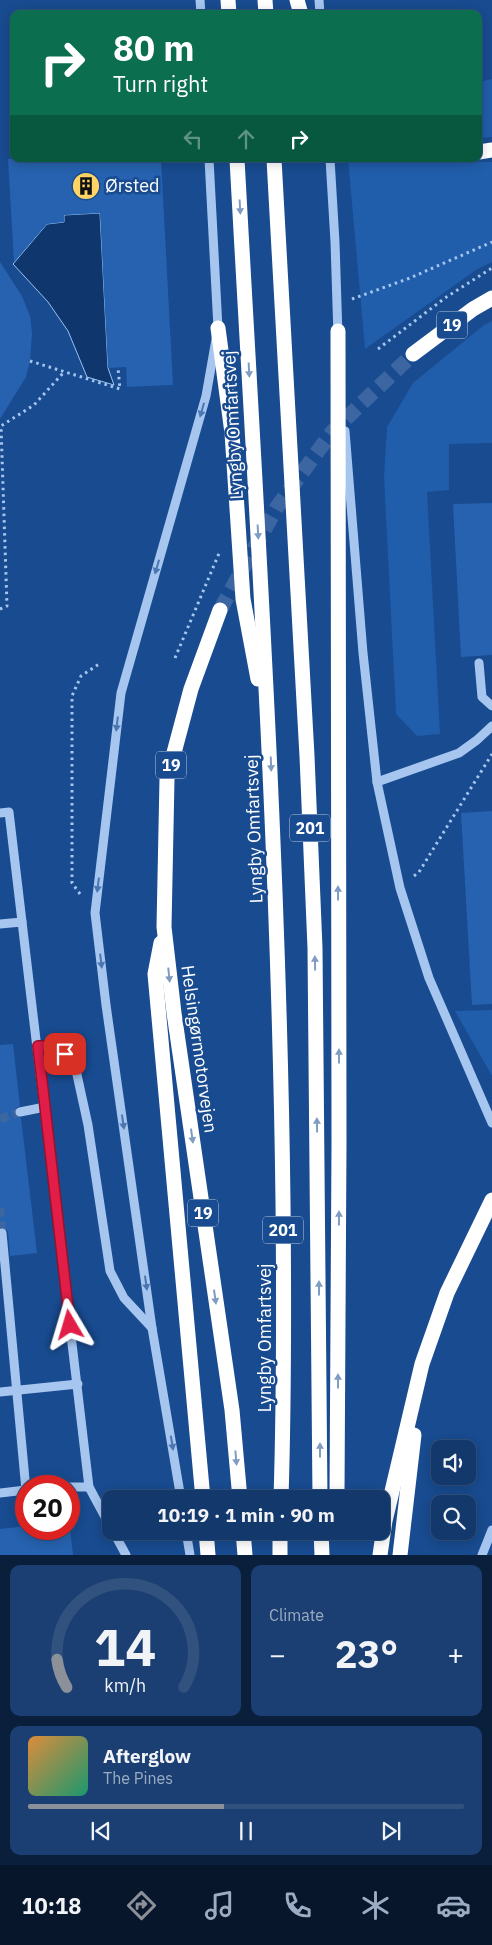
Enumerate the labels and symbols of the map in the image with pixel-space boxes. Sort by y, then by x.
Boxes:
building icon: Ørsted [71,171,101,201]
place label: Ørsted [105,174,160,197]
one-way arrow [236,200,244,216]
road number: 19 [437,312,467,338]
street label: Lyngby Omfartsvej [217,350,248,500]
one-way arrow [245,362,253,378]
one-way arrow [197,403,205,418]
one-way arrow [254,524,262,540]
one-way arrow [153,559,161,574]
one-way arrow [113,716,121,732]
road number: 19 [156,752,186,778]
street label: Lyngby Omfartsvej [239,754,268,904]
one-way arrow [267,756,275,772]
road number: 201 [290,814,330,841]
one-way arrow [94,878,102,894]
one-way arrow [334,885,342,901]
one-way arrow [97,953,105,969]
one-way arrow [311,954,319,970]
street label: Helsingørmotorvejen [176,963,223,1134]
one-way arrow [165,967,173,983]
pin [44,1033,86,1075]
one-way arrow [335,1047,343,1063]
one-way arrow [119,1114,127,1130]
one-way arrow [313,1117,321,1133]
one-way arrow [188,1128,196,1144]
road number: 19 [188,1200,218,1226]
one-way arrow [335,1210,343,1226]
road number: 201 [263,1216,303,1244]
street label: Lyngby Omfartsvej [253,1263,276,1413]
one-way arrow [142,1275,150,1291]
one-way arrow [314,1279,322,1295]
one-way arrow [211,1289,219,1305]
position arrow [43,1298,95,1350]
one-way arrow [334,1372,342,1388]
one-way arrow [168,1436,176,1452]
one-way arrow [316,1442,324,1458]
one-way arrow [232,1450,240,1466]
speed limit sign: 20 [15,1475,80,1540]

